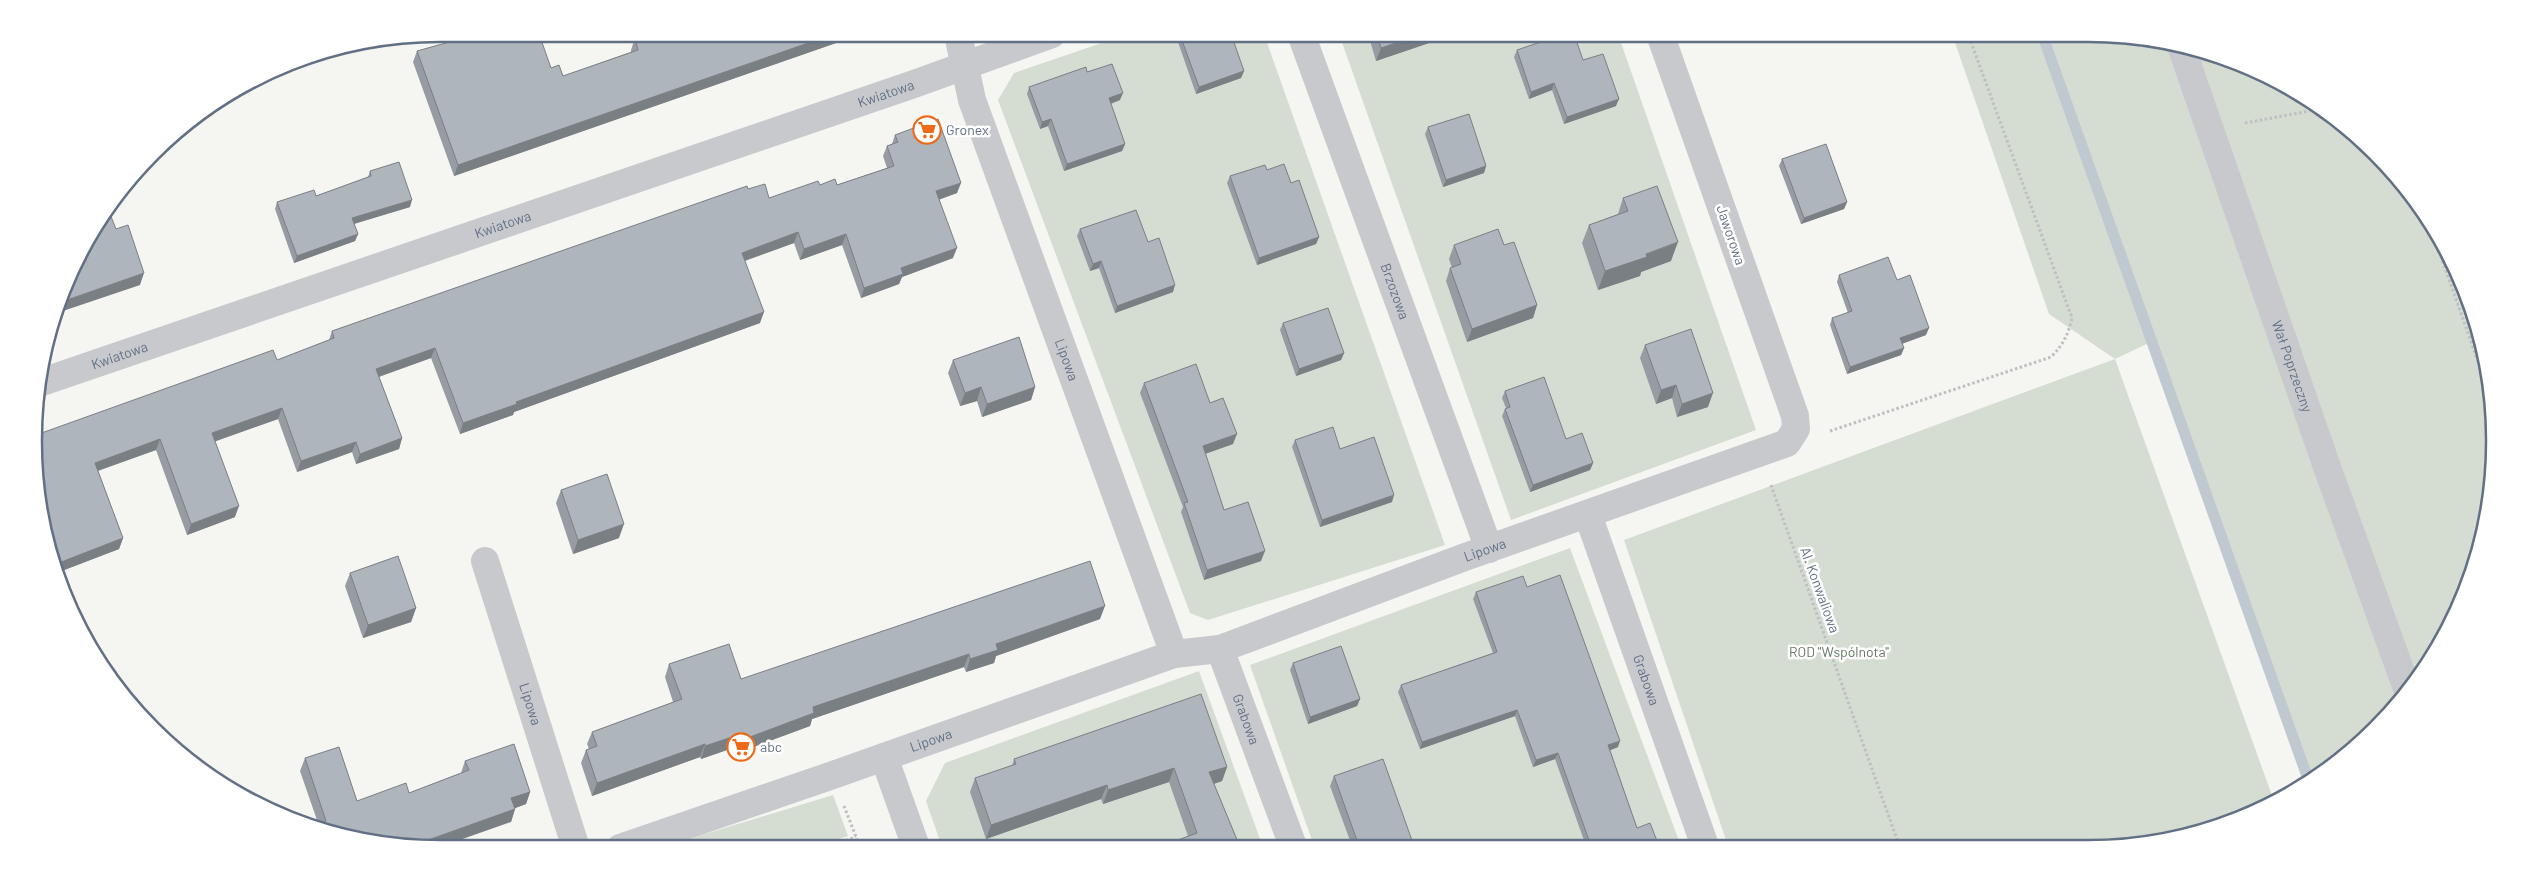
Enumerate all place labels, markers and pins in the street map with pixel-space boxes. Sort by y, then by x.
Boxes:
supermarket icon: Gronex [912,115,942,145]
place label: Gronex [946,121,989,138]
supermarket icon: abc [726,732,756,762]
place label: abc [760,738,782,755]

